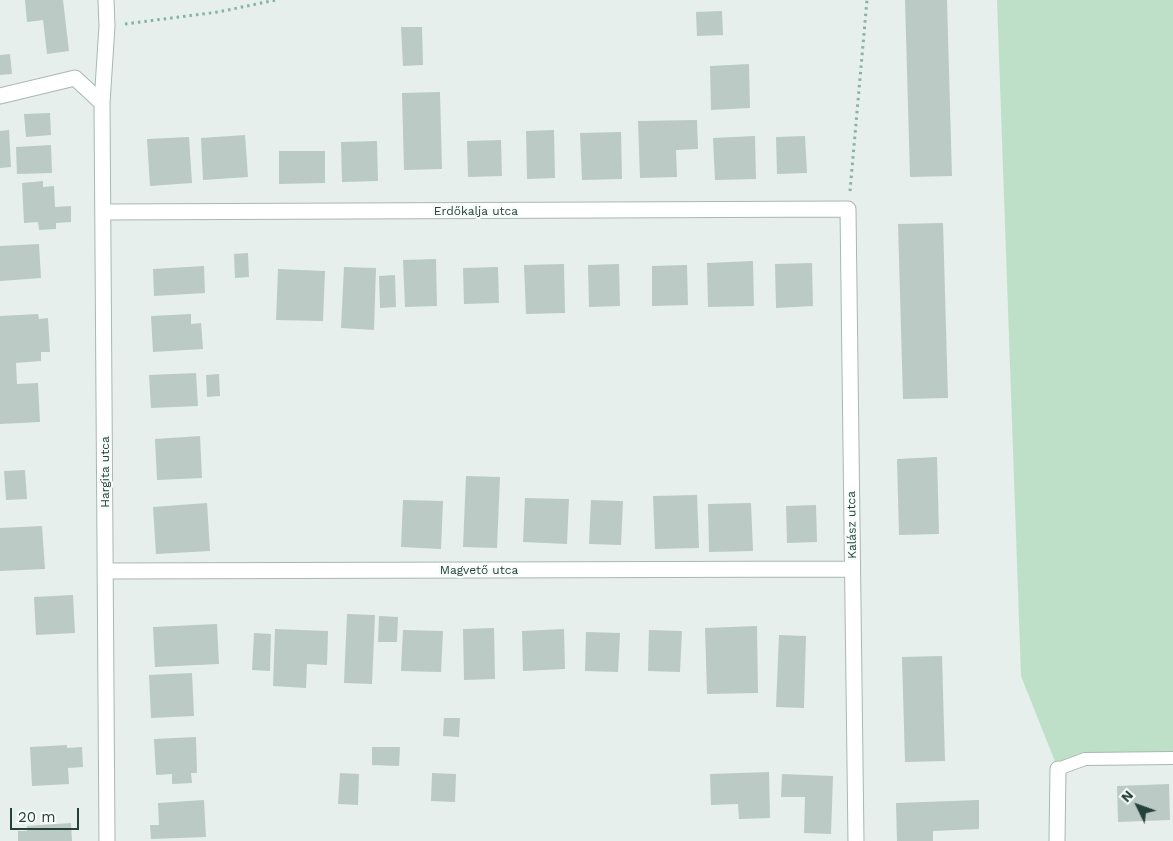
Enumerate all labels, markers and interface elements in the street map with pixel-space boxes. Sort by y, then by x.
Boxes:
street label: Erdőkalja utca [434,204,518,218]
street label: Hargita utca [98,436,112,508]
street label: Kalász utca [844,491,860,559]
street label: Magvető utca [440,563,518,577]
north arrow [1113,781,1163,831]
text: N [1117,787,1136,805]
scale bar [12,798,81,830]
text: 20 m [18,808,56,826]

